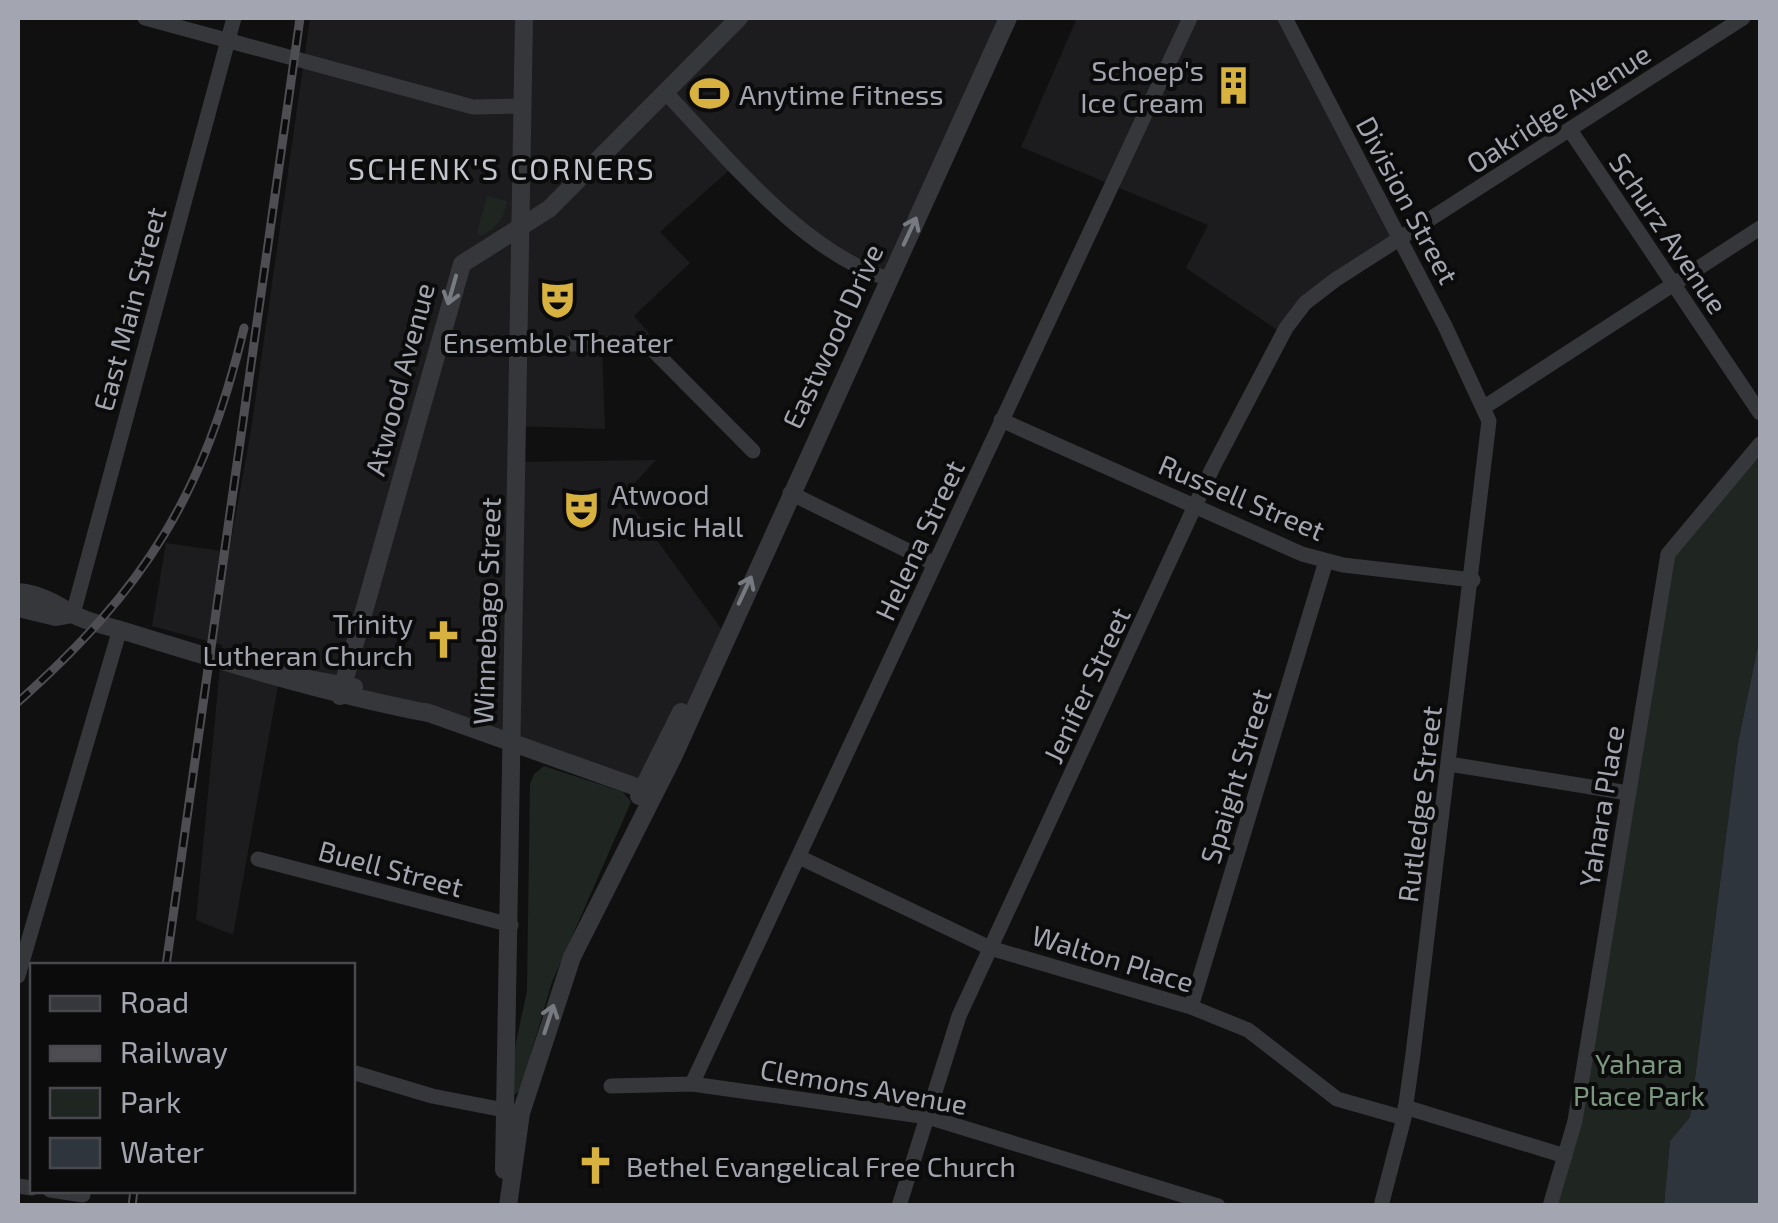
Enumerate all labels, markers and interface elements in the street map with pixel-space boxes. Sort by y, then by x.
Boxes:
street label: Oakridge Avenue [1460,36,1656,180]
place label: Schoep's Ice Cream [1080,53,1204,119]
building icon: Schoep's Ice Cream [1213,65,1255,107]
sports icon: Anytime Fitness [688,73,730,115]
place label: Anytime Fitness [739,77,943,111]
street label: Division Street [1350,110,1466,290]
street label: Schurz Avenue [1603,146,1735,320]
district label: SCHENK'S CORNERS [348,150,656,186]
street label: East Main Street [85,203,173,415]
one-way arrow [902,217,921,247]
street label: Eastwood Drive [774,238,890,434]
one-way arrow [442,274,460,306]
street label: Atwood Avenue [357,279,441,479]
theatre icon: Ensemble Theater [537,279,579,321]
place label: Ensemble Theater [443,325,673,359]
street label: Russell Street [1154,447,1330,547]
street label: Helena Street [867,455,971,625]
place label: Atwood Music Hall [611,477,744,543]
theatre icon: Atwood Music Hall [560,489,602,531]
street label: Winnebago Street [465,497,507,725]
one-way arrow [737,576,756,606]
street label: Jenifer Street [1035,602,1137,768]
place label: Trinity Lutheran Church [203,606,413,672]
church icon: Trinity Lutheran Church [422,618,464,660]
street label: Spaight Street [1192,685,1278,867]
street label: Rutledge Street [1390,704,1448,904]
street label: Yahara Place [1571,723,1631,889]
street label: Buell Street [315,832,467,904]
street label: Walton Place [1028,917,1198,999]
legend [30,963,355,1193]
text: Road [120,983,189,1019]
one-way arrow [541,1004,559,1036]
text: Railway [120,1033,228,1069]
park label: Yahara Place Park [1573,1046,1705,1112]
street label: Clemons Avenue [758,1051,970,1121]
text: Park [120,1083,181,1119]
text: Water [120,1133,204,1169]
church icon: Bethel Evangelical Free Church [575,1145,617,1187]
place label: Bethel Evangelical Free Church [626,1149,1016,1183]

